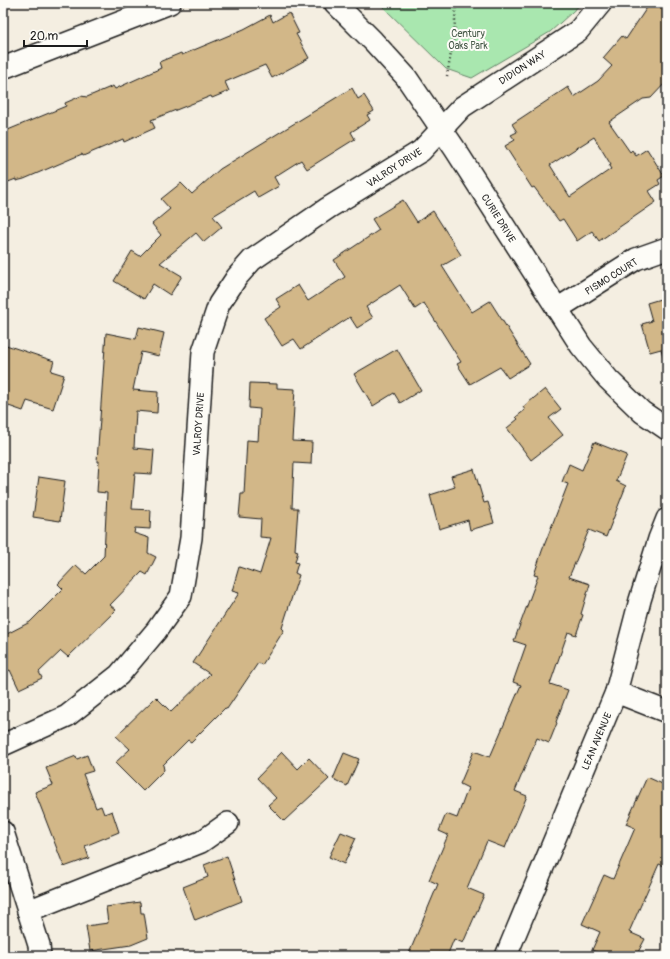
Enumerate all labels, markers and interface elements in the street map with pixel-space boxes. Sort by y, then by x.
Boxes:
scale bar [24,22,87,48]
park label: Century Oaks Park [448,28,488,52]
text: 20 m [30,29,59,44]
street label: DIDION WAY [497,48,548,87]
street label: VALROY DRIVE [365,146,424,190]
street label: CURIE DRIVE [479,192,518,245]
street label: PISMO COURT [583,256,641,298]
street label: VALROY DRIVE [191,392,207,456]
street label: LEAN AVENUE [579,711,614,772]

